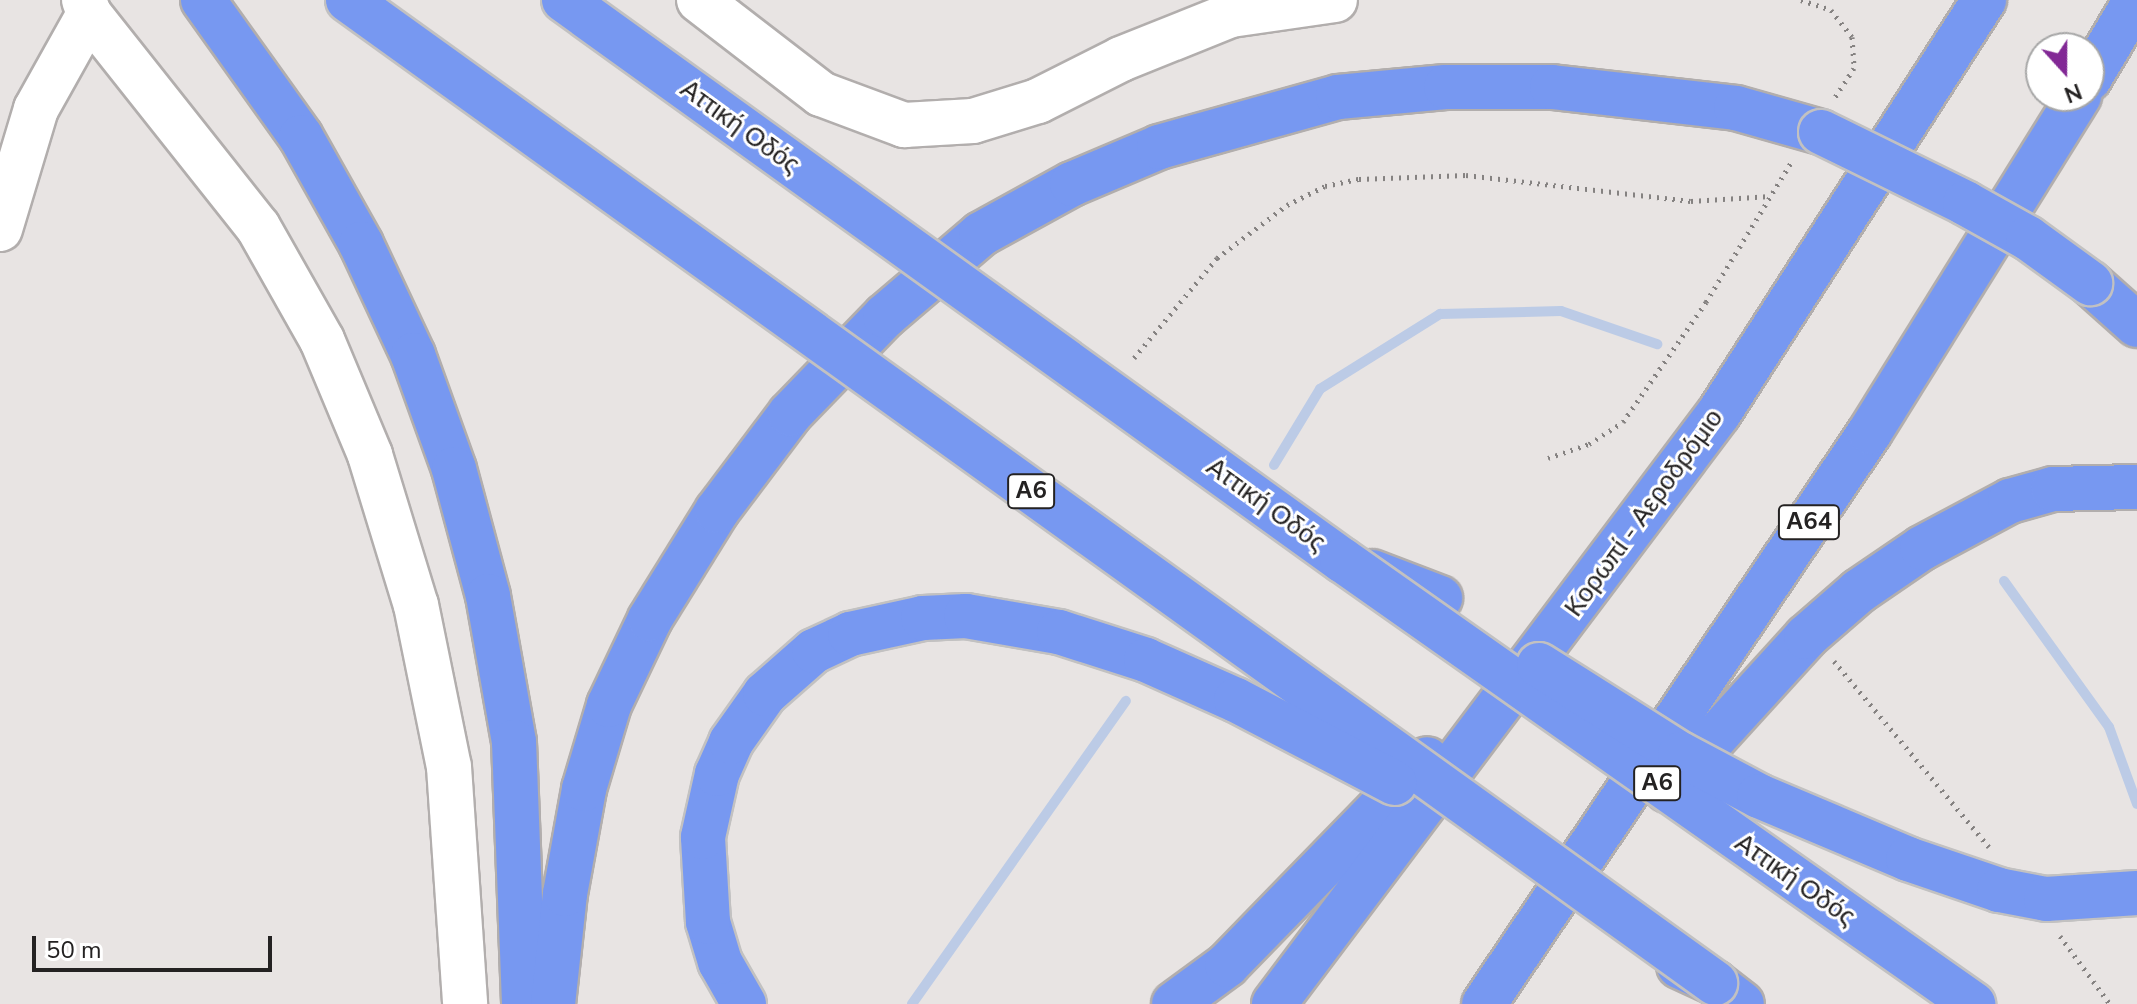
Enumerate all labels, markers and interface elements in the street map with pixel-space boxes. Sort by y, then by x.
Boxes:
north arrow [2025,32,2105,112]
street label: Αττική Οδός [674,73,806,181]
text: N [2060,76,2086,109]
street label: Κορωπί - Αεροδρόμιο [1558,403,1730,623]
street label: Αττική Οδός [1200,451,1332,559]
road number: Α6 [1007,471,1055,511]
road number: Α64 [1777,502,1841,542]
road number: Α6 [1633,763,1681,803]
street label: Αττική Οδός [1729,827,1861,933]
scale bar [36,920,276,970]
text: 50 m [46,934,102,966]

